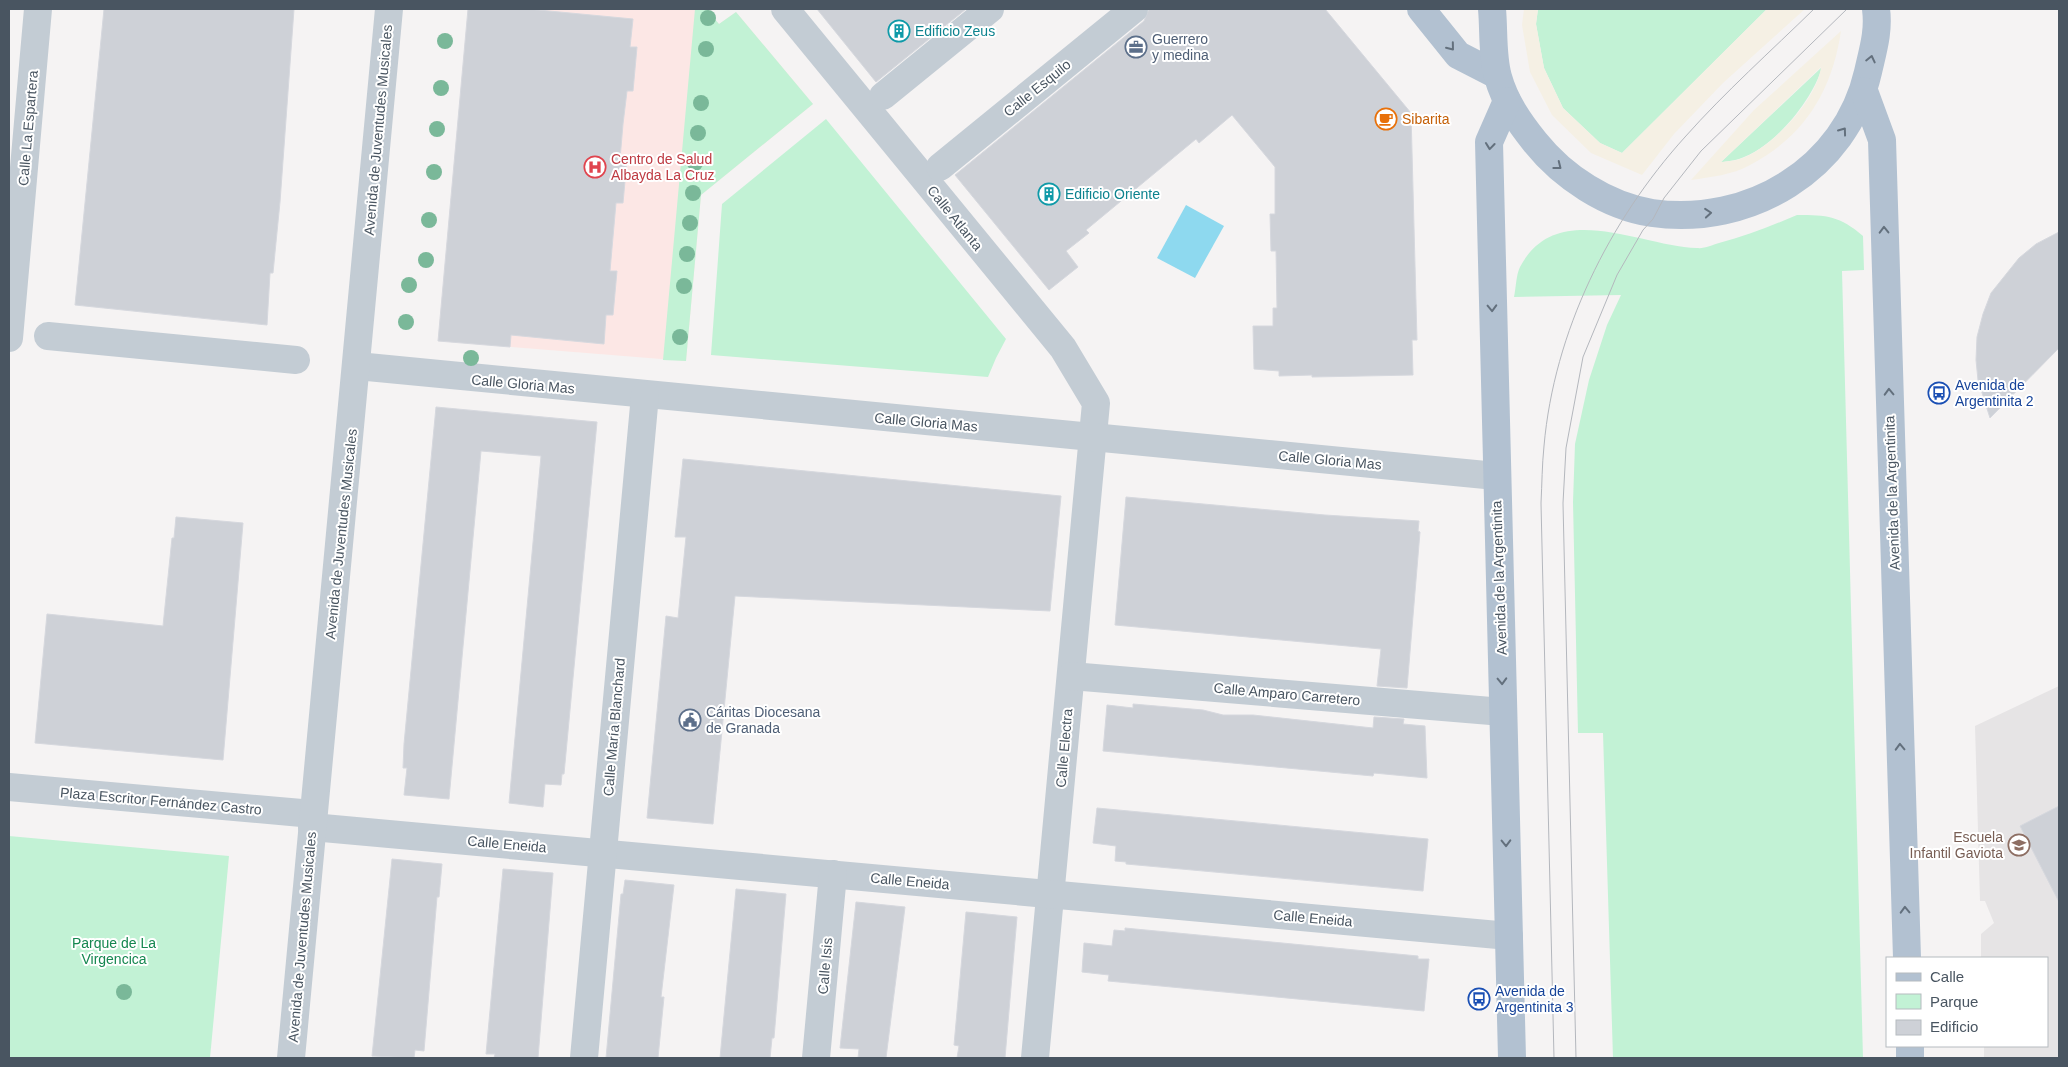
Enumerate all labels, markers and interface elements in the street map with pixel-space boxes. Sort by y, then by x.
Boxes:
building icon: Edificio Zeus [887,19,911,43]
place label: Edificio Zeus [915,23,995,39]
street label: Avenida de Juventudes Musicales [361,24,395,236]
place label: Guerrero y medina [1152,31,1209,63]
office icon: Guerrero y medina [1124,35,1148,59]
one-way arrow [1446,41,1455,50]
one-way arrow [1865,54,1876,63]
street label: Calle Esquilo [1000,56,1074,120]
street label: Calle La Espartera [15,69,41,186]
cafe icon: Sibarita [1374,107,1398,131]
place label: Sibarita [1402,111,1450,127]
one-way arrow [1837,127,1846,137]
one-way arrow [1485,143,1496,151]
place label: Centro de Salud Albayda La Cruz [611,151,715,183]
hospital icon: Centro de Salud Albayda La Cruz [583,155,607,179]
one-way arrow [1552,161,1561,169]
street label: Calle Atlanta [924,182,986,254]
building icon: Edificio Oriente [1037,182,1061,206]
place label: Edificio Oriente [1065,186,1160,202]
one-way arrow [1705,208,1713,219]
one-way arrow [1879,226,1889,234]
one-way arrow [1487,305,1498,313]
street label: Calle Gloria Mas [471,372,575,396]
place label: Avenida de Argentinita 2 [1955,377,2034,409]
bus stop icon: Avenida de Argentinita 2 [1927,381,1951,405]
one-way arrow [1883,388,1894,396]
street label: Calle Gloria Mas [874,410,978,434]
street label: Avenida de la Argentinita [1881,415,1903,571]
street label: Avenida de Juventudes Musicales [322,428,360,640]
street label: Calle Gloria Mas [1278,448,1382,472]
street label: Avenida de la Argentinita [1488,500,1510,656]
street label: Calle María Blanchard [600,657,628,797]
one-way arrow [1497,677,1507,685]
street label: Calle Amparo Carretero [1213,680,1361,708]
place label: Cáritas Diocesana de Granada [706,704,821,736]
public building icon: Cáritas Diocesana de Granada [678,708,702,732]
street label: Calle Electra [1053,708,1075,788]
one-way arrow [1895,743,1905,750]
street label: Plaza Escritor Fernández Castro [60,784,263,818]
place label: Escuela Infantil Gaviota [1910,829,2003,861]
street label: Avenida de Juventudes Musicales [285,831,319,1043]
street label: Calle Eneida [467,833,547,855]
school or university icon: Escuela Infantil Gaviota [2007,833,2031,857]
one-way arrow [1501,839,1512,847]
street label: Calle Eneida [870,870,950,892]
one-way arrow [1900,905,1910,913]
street label: Calle Eneida [1273,907,1353,929]
park label: Parque de La Virgencica [72,935,156,967]
street label: Calle Isis [815,937,835,995]
legend [1886,957,2048,1047]
text: Calle [1930,968,1964,985]
place label: Avenida de Argentinita 3 [1495,983,1574,1015]
bus stop icon: Avenida de Argentinita 3 [1467,987,1491,1011]
text: Parque [1930,993,1978,1010]
text: Edificio [1930,1018,1978,1035]

